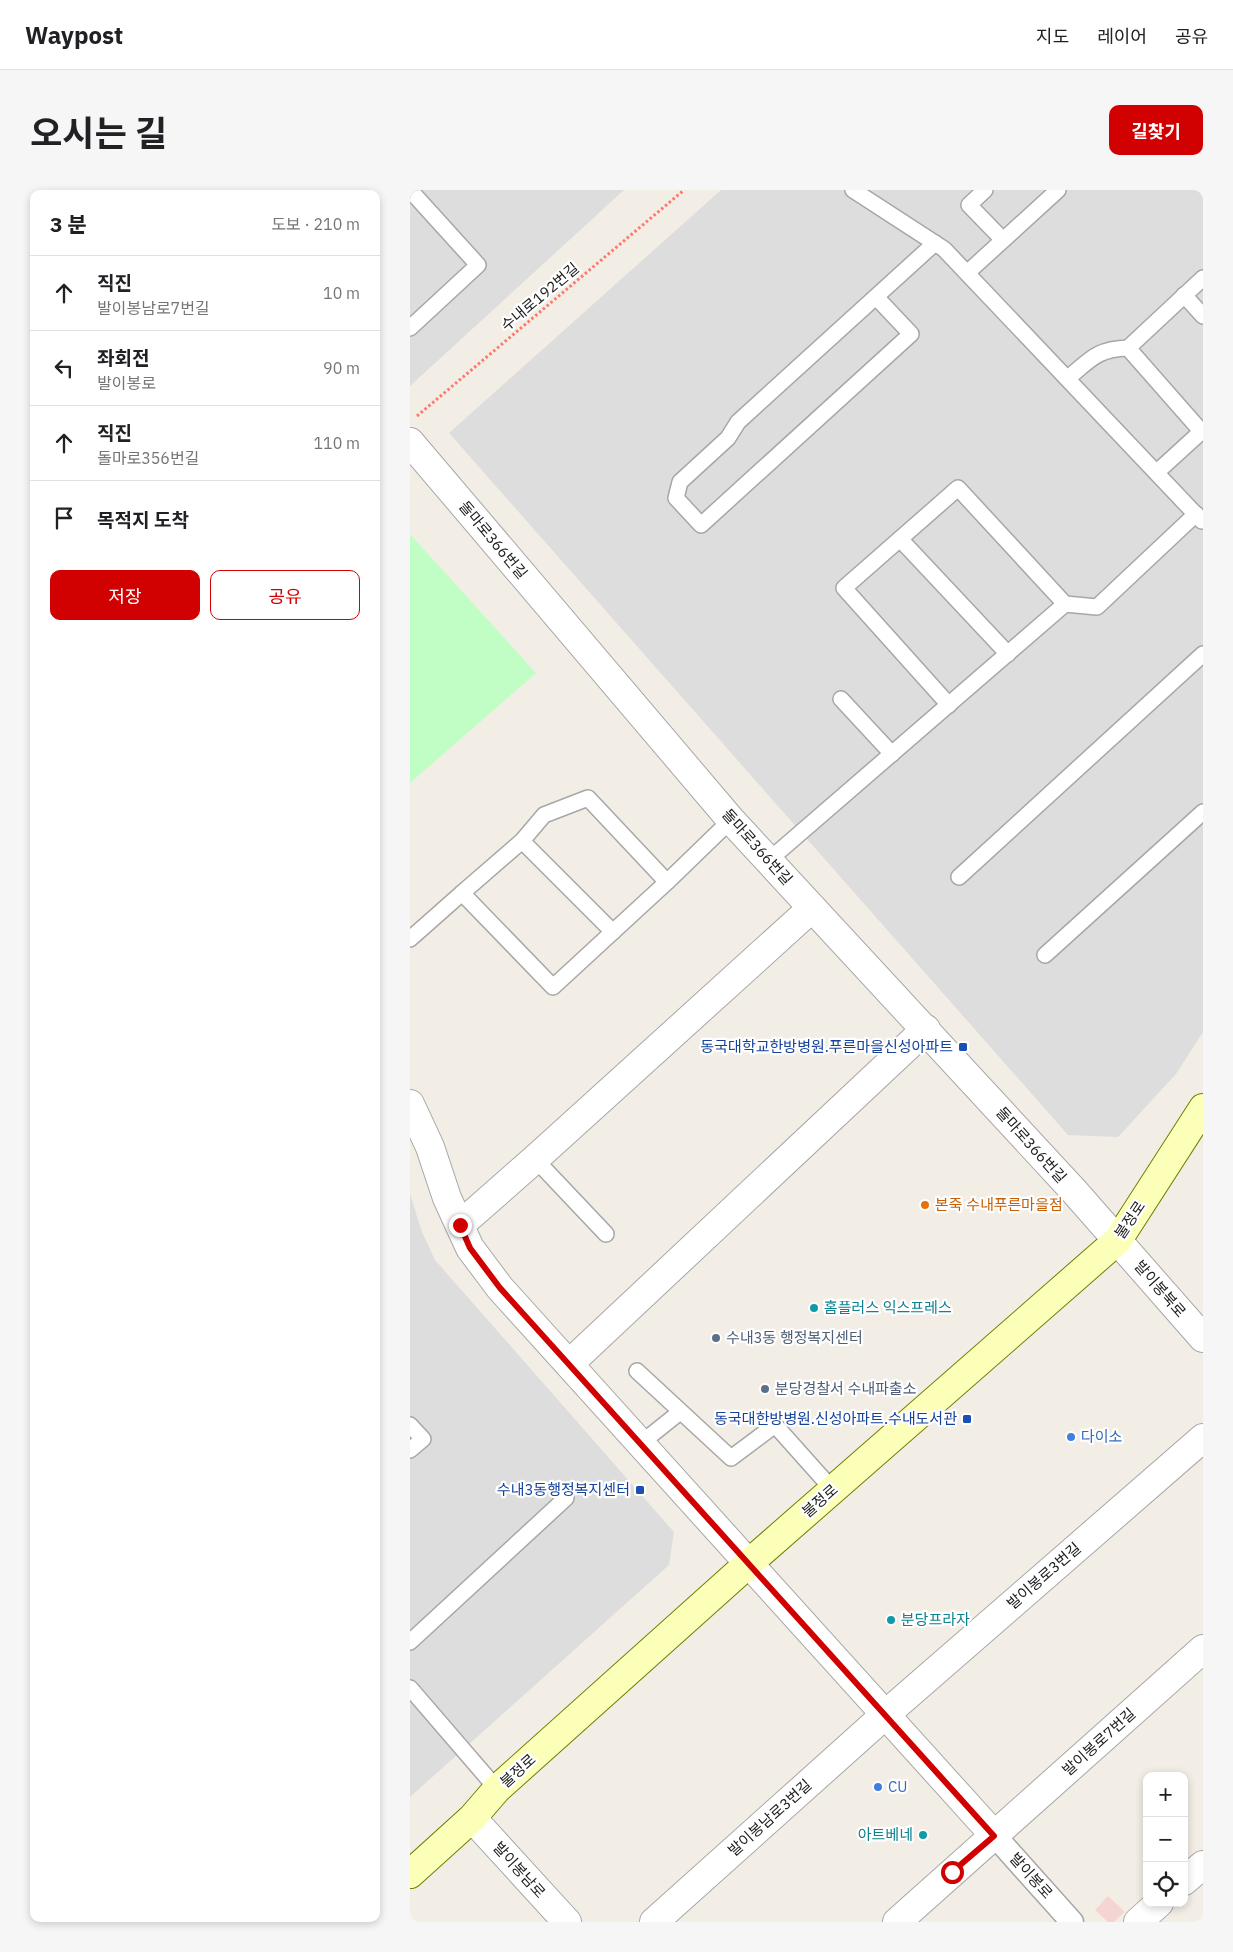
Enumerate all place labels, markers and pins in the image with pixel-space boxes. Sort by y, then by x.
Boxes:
place label: 동국대학교한방병원.푸른마을신성아파트 [701,1037,953,1056]
marker: 동국대학교한방병원.푸른마을신성아파트 [957,1041,969,1053]
place label: 본죽 수내푸른마을점 [935,1195,1063,1214]
marker: 본죽 수내푸른마을점 [919,1199,931,1211]
place label: 홈플러스 익스프레스 [824,1298,952,1317]
marker: 홈플러스 익스프레스 [808,1302,820,1314]
place label: 수내3동 행정복지센터 [726,1328,863,1347]
marker: 수내3동 행정복지센터 [710,1332,722,1344]
place label: 분당경찰서 수내파출소 [775,1379,917,1398]
marker: 분당경찰서 수내파출소 [759,1383,771,1395]
place label: 동국대한방병원.신성아파트.수내도서관 [714,1409,957,1428]
marker: 동국대한방병원.신성아파트.수내도서관 [961,1413,973,1425]
place label: 다이소 [1081,1427,1123,1446]
marker: 다이소 [1065,1431,1077,1443]
place label: 수내3동행정복지센터 [497,1480,630,1499]
marker: 수내3동행정복지센터 [634,1484,646,1496]
place label: 분당프라자 [901,1610,970,1629]
marker: 분당프라자 [885,1614,897,1626]
place label: CU [888,1777,908,1796]
marker: CU [872,1781,884,1793]
place label: 아트베네 [858,1825,913,1844]
marker: 아트베네 [917,1829,929,1841]

